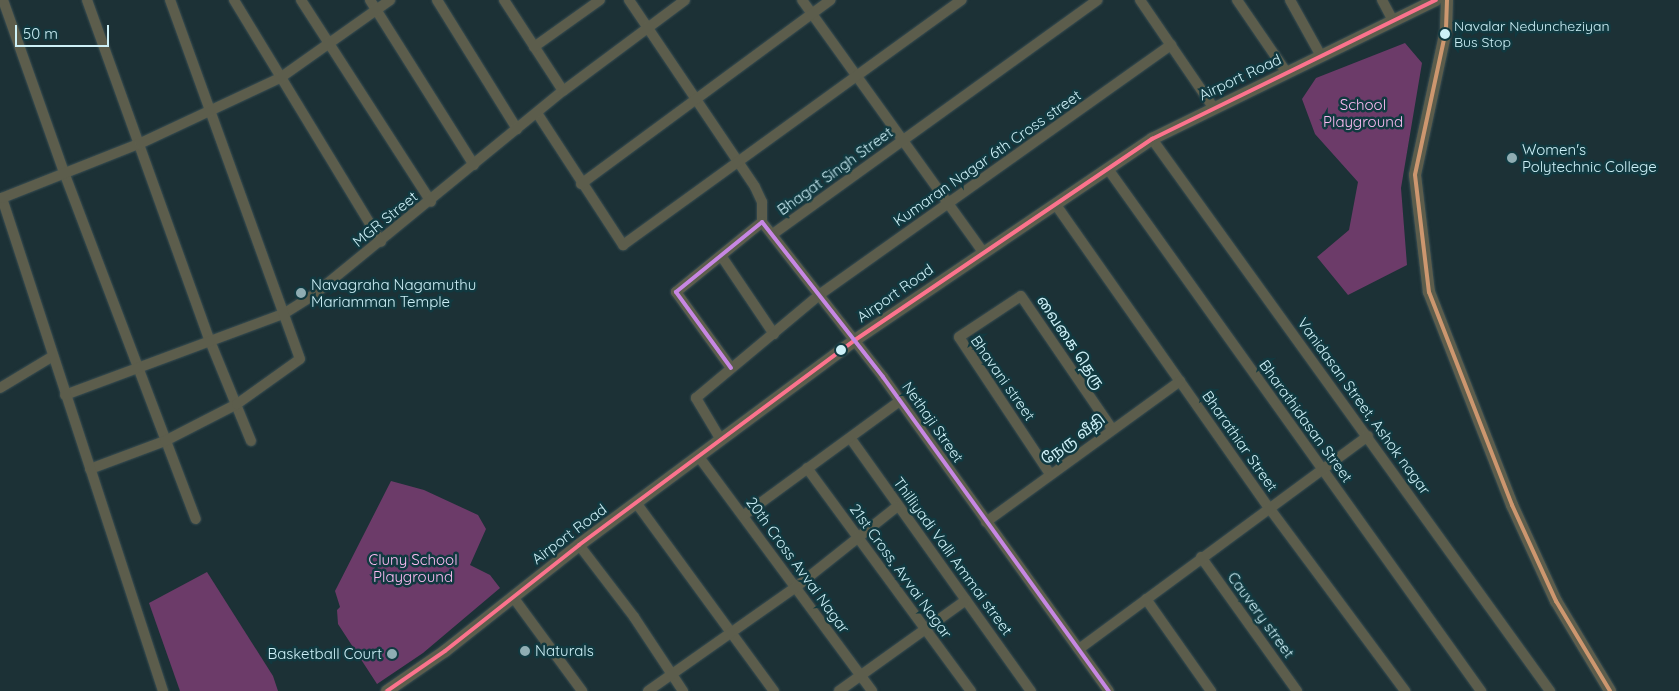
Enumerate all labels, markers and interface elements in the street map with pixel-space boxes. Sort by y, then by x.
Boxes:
scale bar [18,15,111,47]
place label: Navalar Neduncheziyan Bus Stop [1454,18,1609,50]
text: 50 m [23,24,58,43]
marker: Navalar Neduncheziyan Bus Stop [1440,29,1450,39]
street label: Airport Road [1196,50,1284,104]
street label: Kumaran Nagar 6th Cross street [890,86,1084,230]
park label: School Playground [1323,95,1403,130]
street label: Bhagat Singh Street [774,123,896,219]
place label: Women's Polytechnic College [1522,140,1657,175]
marker: Women's Polytechnic College [1506,152,1518,164]
street label: MGR Street [349,187,421,251]
street label: Airport Road [853,260,937,326]
place label: Navagraha Nagamuthu Mariamman Temple [311,275,476,310]
marker: Navagraha Nagamuthu Mariamman Temple [295,287,307,299]
street label: வைகை தெரு [1033,292,1109,392]
street label: Vanidasan Street, Ashok nagar [1294,314,1434,498]
street label: Bhavani street [967,332,1039,424]
unlabelled marker [836,345,846,355]
street label: Bharathidasan Street [1256,356,1356,486]
street label: Nethaji Street [899,378,967,466]
street label: Bharathiar Street [1199,387,1281,495]
street label: நேரு வீதி [1038,410,1108,468]
street label: Thilliyadi Valli Ammai street [890,473,1016,639]
street label: 20th Cross Avvai Nagar [743,493,853,637]
street label: Airport Road [528,500,610,568]
street label: 21st Cross, Avvai Nagar [846,500,956,642]
park label: Cluny School Playground [368,550,458,585]
street label: Cauvery street [1224,569,1298,661]
place label: Naturals [535,642,594,660]
place label: Basketball Court [267,645,382,663]
marker: Naturals [519,645,531,657]
marker: Basketball Court [386,648,398,660]

